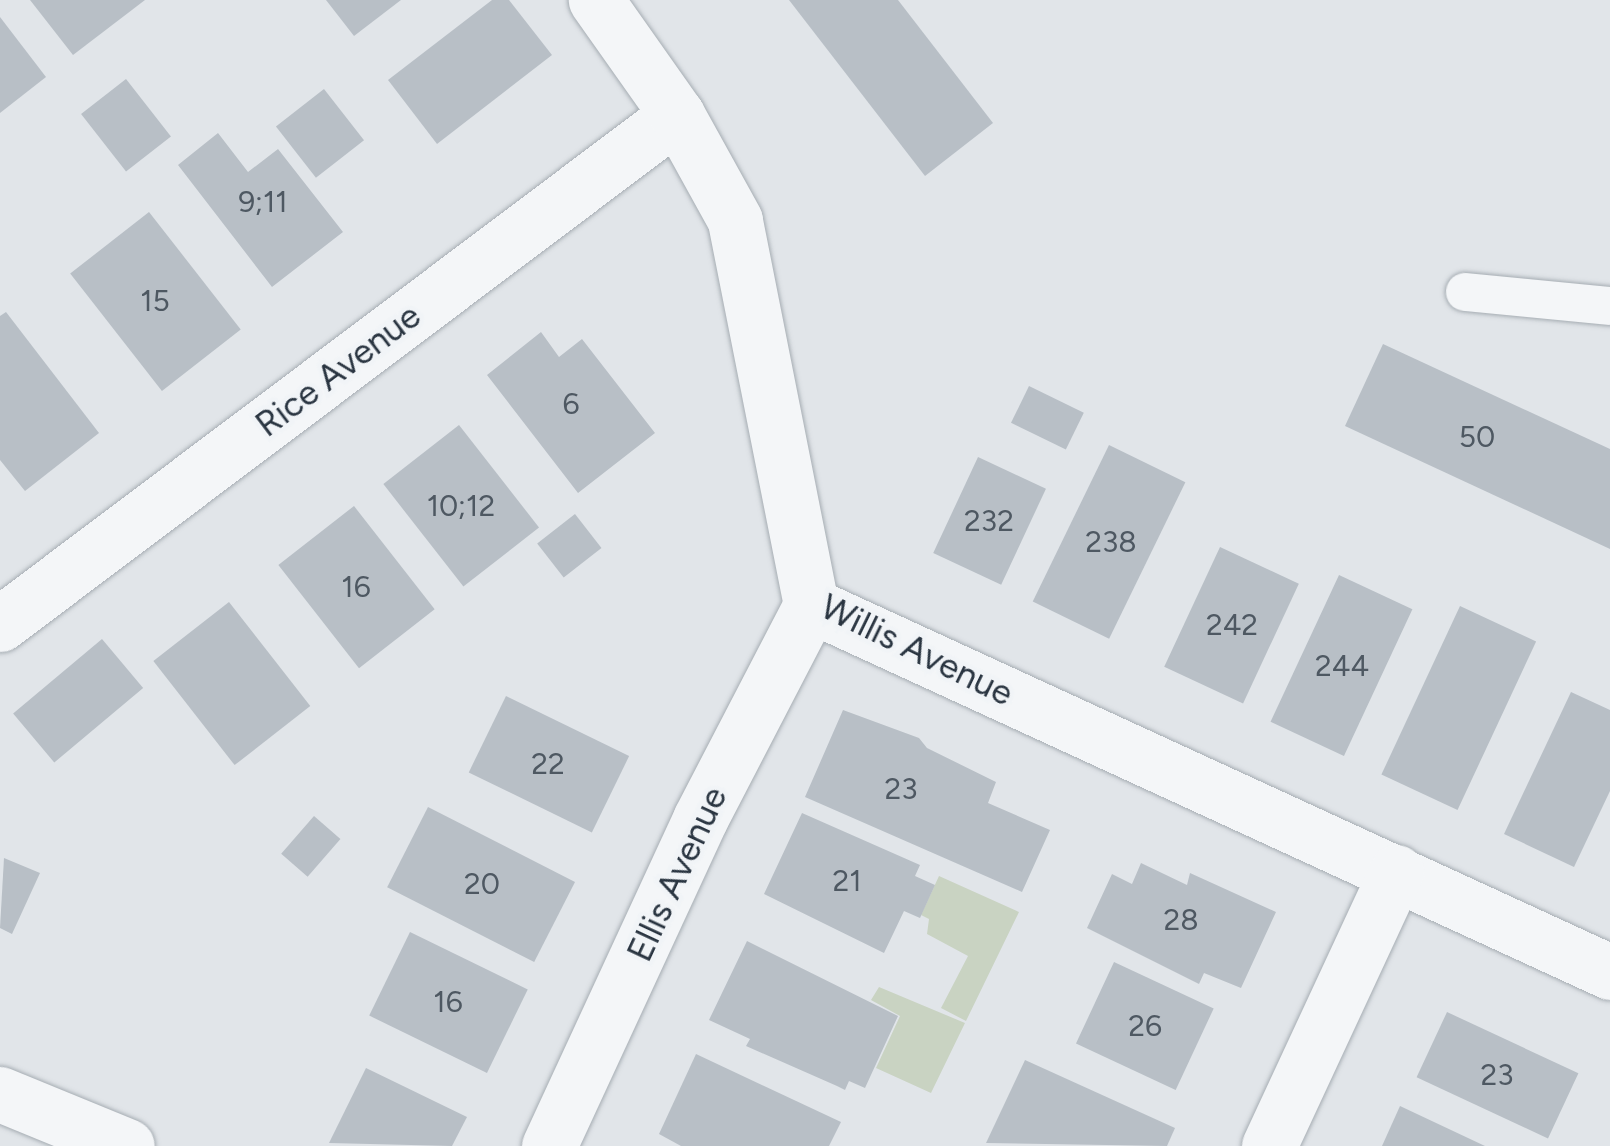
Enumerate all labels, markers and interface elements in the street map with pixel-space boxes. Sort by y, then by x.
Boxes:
house number: 9;11 [238,184,288,220]
house number: 15 [140,283,170,319]
street label: Rice Avenue [247,295,429,445]
house number: 6 [563,386,579,422]
house number: 50 [1459,419,1495,455]
house number: 10;12 [427,488,495,524]
house number: 232 [964,503,1014,539]
house number: 238 [1085,524,1137,560]
house number: 16 [341,569,371,605]
street label: Willis Avenue [814,585,1020,715]
house number: 242 [1206,607,1258,643]
house number: 244 [1315,648,1369,684]
house number: 22 [531,746,565,782]
house number: 23 [884,771,918,807]
street label: Ellis Avenue [618,780,736,968]
house number: 21 [832,863,862,899]
house number: 20 [464,866,500,902]
house number: 28 [1163,902,1199,938]
house number: 16 [433,984,463,1020]
house number: 26 [1128,1008,1162,1044]
house number: 23 [1480,1057,1514,1093]

